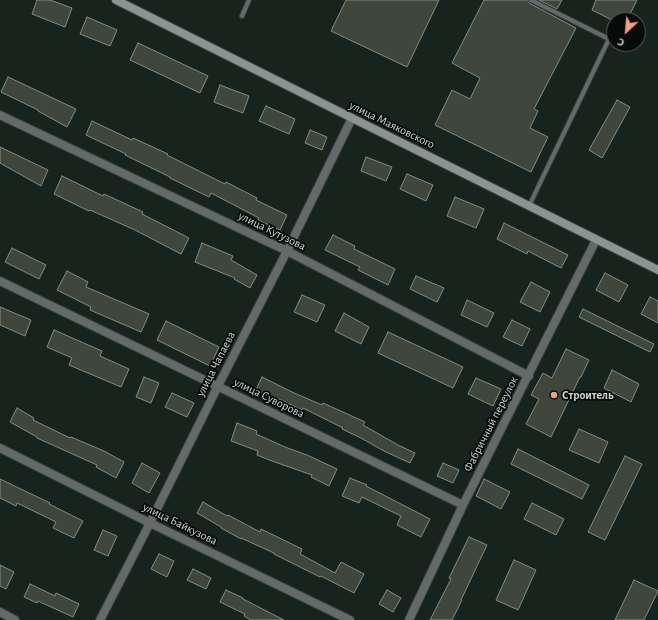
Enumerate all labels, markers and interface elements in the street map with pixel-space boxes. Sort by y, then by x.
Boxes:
north arrow [606,12,646,52]
text: С [616,36,626,49]
street label: улица Маяковского [347,98,437,152]
street label: улица Кутузова [236,208,308,254]
street label: улица Чапаева [193,329,239,399]
street label: Фабричный переулок [461,374,521,474]
street label: улица Суворова [231,375,307,421]
place label: Строитель [562,388,613,402]
marker: Строитель [549,390,559,400]
street label: улица Байкузова [140,500,220,548]

